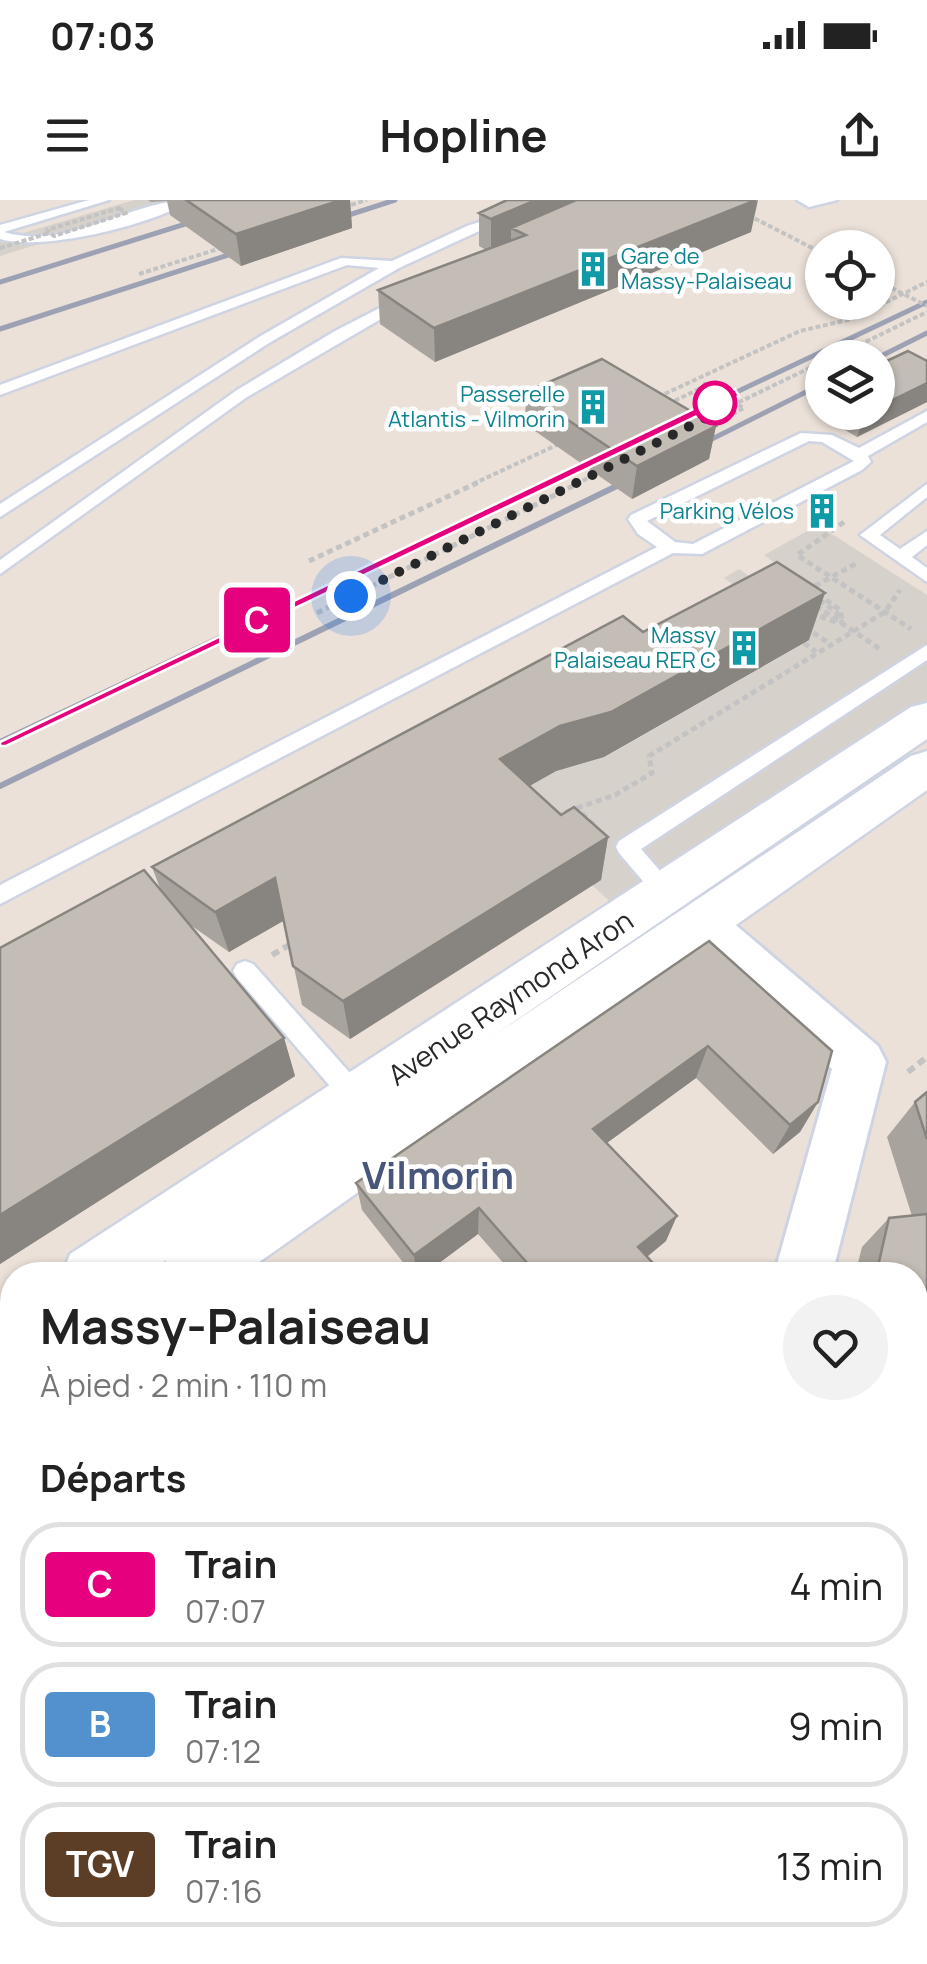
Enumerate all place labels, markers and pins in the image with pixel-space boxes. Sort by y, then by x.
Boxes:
place label: Gare de Massy-Palaiseau [621,241,792,296]
building icon: Gare de Massy-Palaiseau [574,250,612,288]
place label: Passerelle Atlantis - Vilmorin [388,379,565,434]
unlabelled marker [694,382,736,424]
building icon: Passerelle Atlantis - Vilmorin [574,388,612,426]
building icon: Parking Vélos [803,492,841,530]
place label: Parking Vélos [660,496,794,526]
place label: Massy Palaiseau RER C [554,620,716,675]
building icon: Massy Palaiseau RER C [725,629,763,667]

